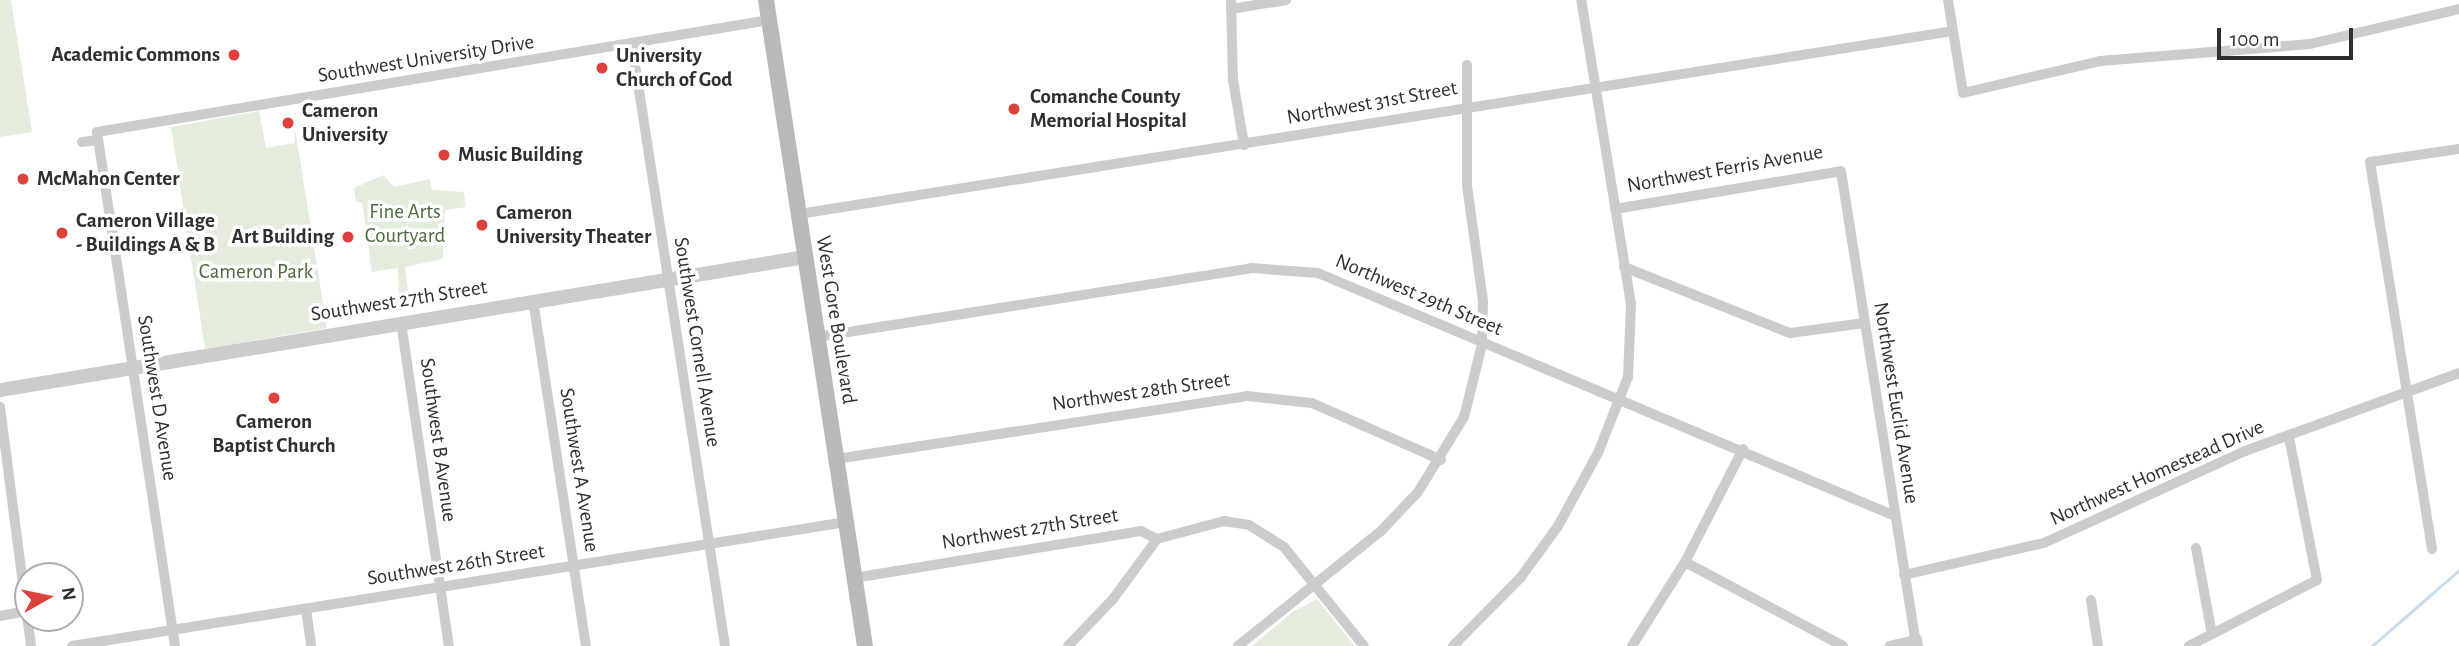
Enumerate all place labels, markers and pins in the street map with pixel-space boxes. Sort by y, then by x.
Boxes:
place label: Academic Commons [51,42,220,68]
place label: University Church of God [616,43,732,93]
marker: Academic Commons [226,47,242,63]
marker: University Church of God [594,60,610,76]
place label: Comanche County Memorial Hospital [1030,84,1187,134]
place label: Cameron University [302,98,388,148]
marker: Comanche County Memorial Hospital [1004,99,1024,119]
marker: Cameron University [280,115,296,131]
place label: Music Building [458,142,582,168]
marker: Music Building [436,147,452,163]
place label: McMahon Center [37,166,180,192]
marker: McMahon Center [15,171,31,187]
place label: Cameron University Theater [496,200,651,250]
place label: Cameron Village - Buildings A & B [76,208,215,258]
marker: Cameron University Theater [474,217,490,233]
place label: Art Building [232,224,334,250]
marker: Cameron Village - Buildings A & B [54,225,70,241]
marker: Art Building [340,229,356,245]
marker: Cameron Baptist Church [266,390,282,406]
place label: Cameron Baptist Church [212,409,336,459]

